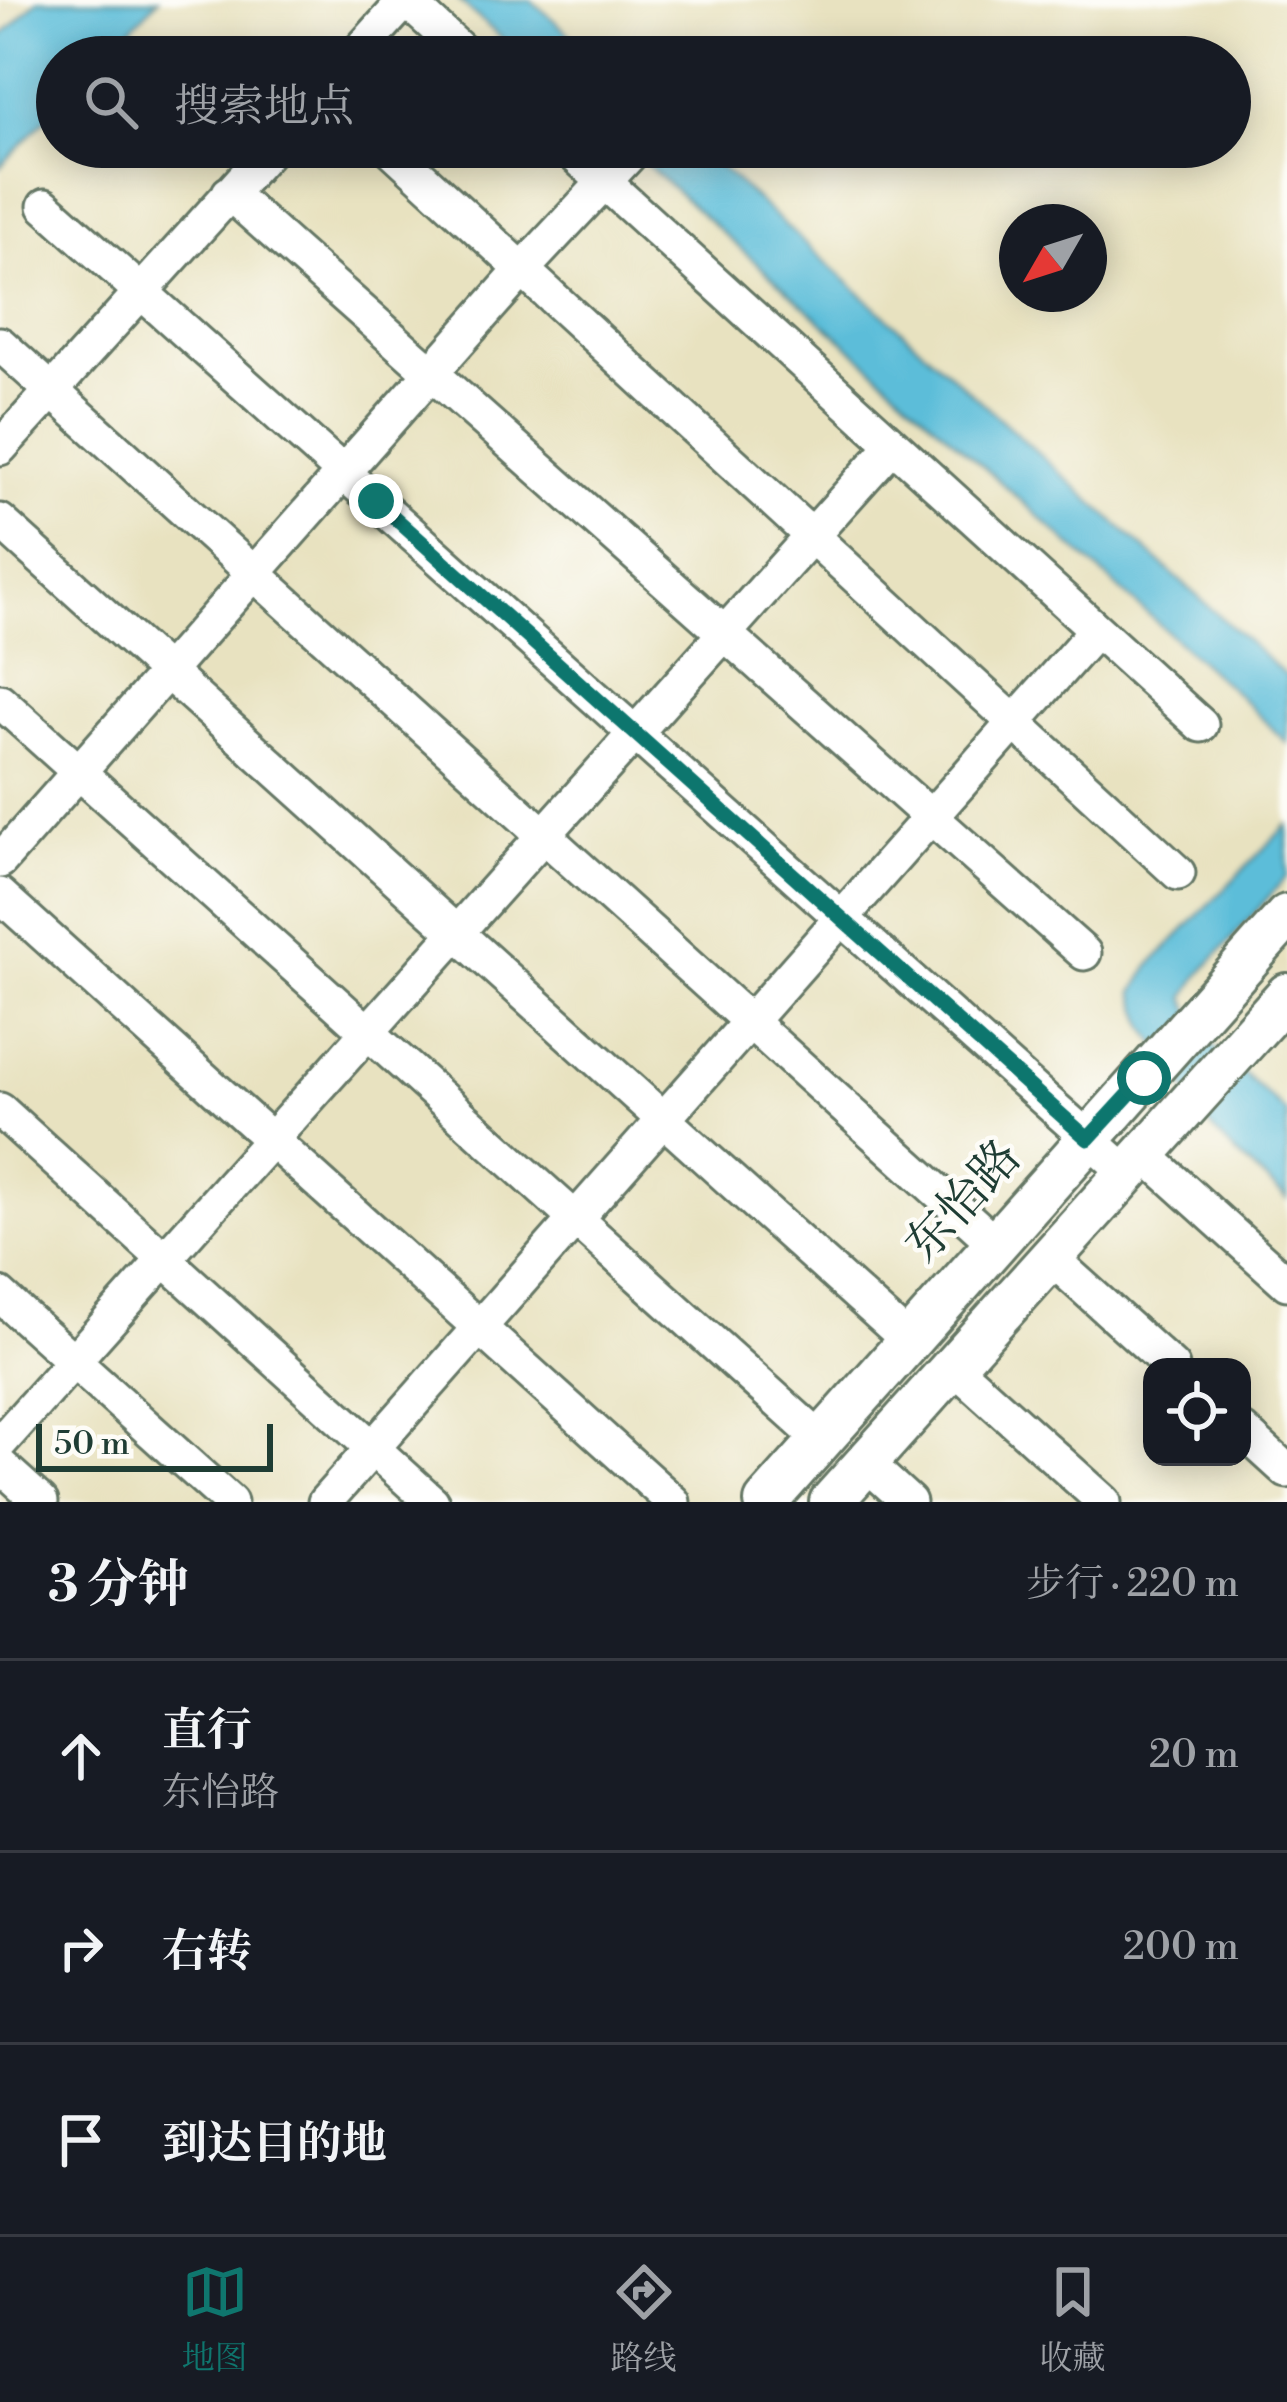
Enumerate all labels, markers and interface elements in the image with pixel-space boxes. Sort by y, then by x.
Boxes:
search box [36,36,1251,168]
icon: search [78,69,144,135]
text: 搜索地点 [174,79,354,136]
north arrow [999,204,1107,312]
route end [349,474,403,528]
route start [1117,1051,1171,1105]
street label: 东怡路 [894,1128,1034,1276]
map controls [1143,1358,1251,1466]
button: locate [1143,1358,1251,1466]
scale bar [36,1418,273,1471]
text: 50 m [54,1424,130,1465]
text: 3 分钟 [48,1554,189,1618]
text: 步行 · 220 m [1026,1560,1239,1609]
text: 直行 [162,1703,252,1760]
icon: ahead [48,1723,114,1789]
text: 20 m [1149,1731,1239,1780]
text: 东怡路 [162,1769,279,1818]
icon: right [48,1915,114,1981]
text: 200 m [1123,1923,1239,1972]
text: 右转 [162,1924,252,1981]
icon: arrive [48,2107,114,2173]
text: 到达目的地 [162,2116,387,2173]
tab: 地图 [182,2259,248,2380]
tab: 路线 [611,2259,677,2380]
tab: 收藏 [1040,2259,1106,2380]

